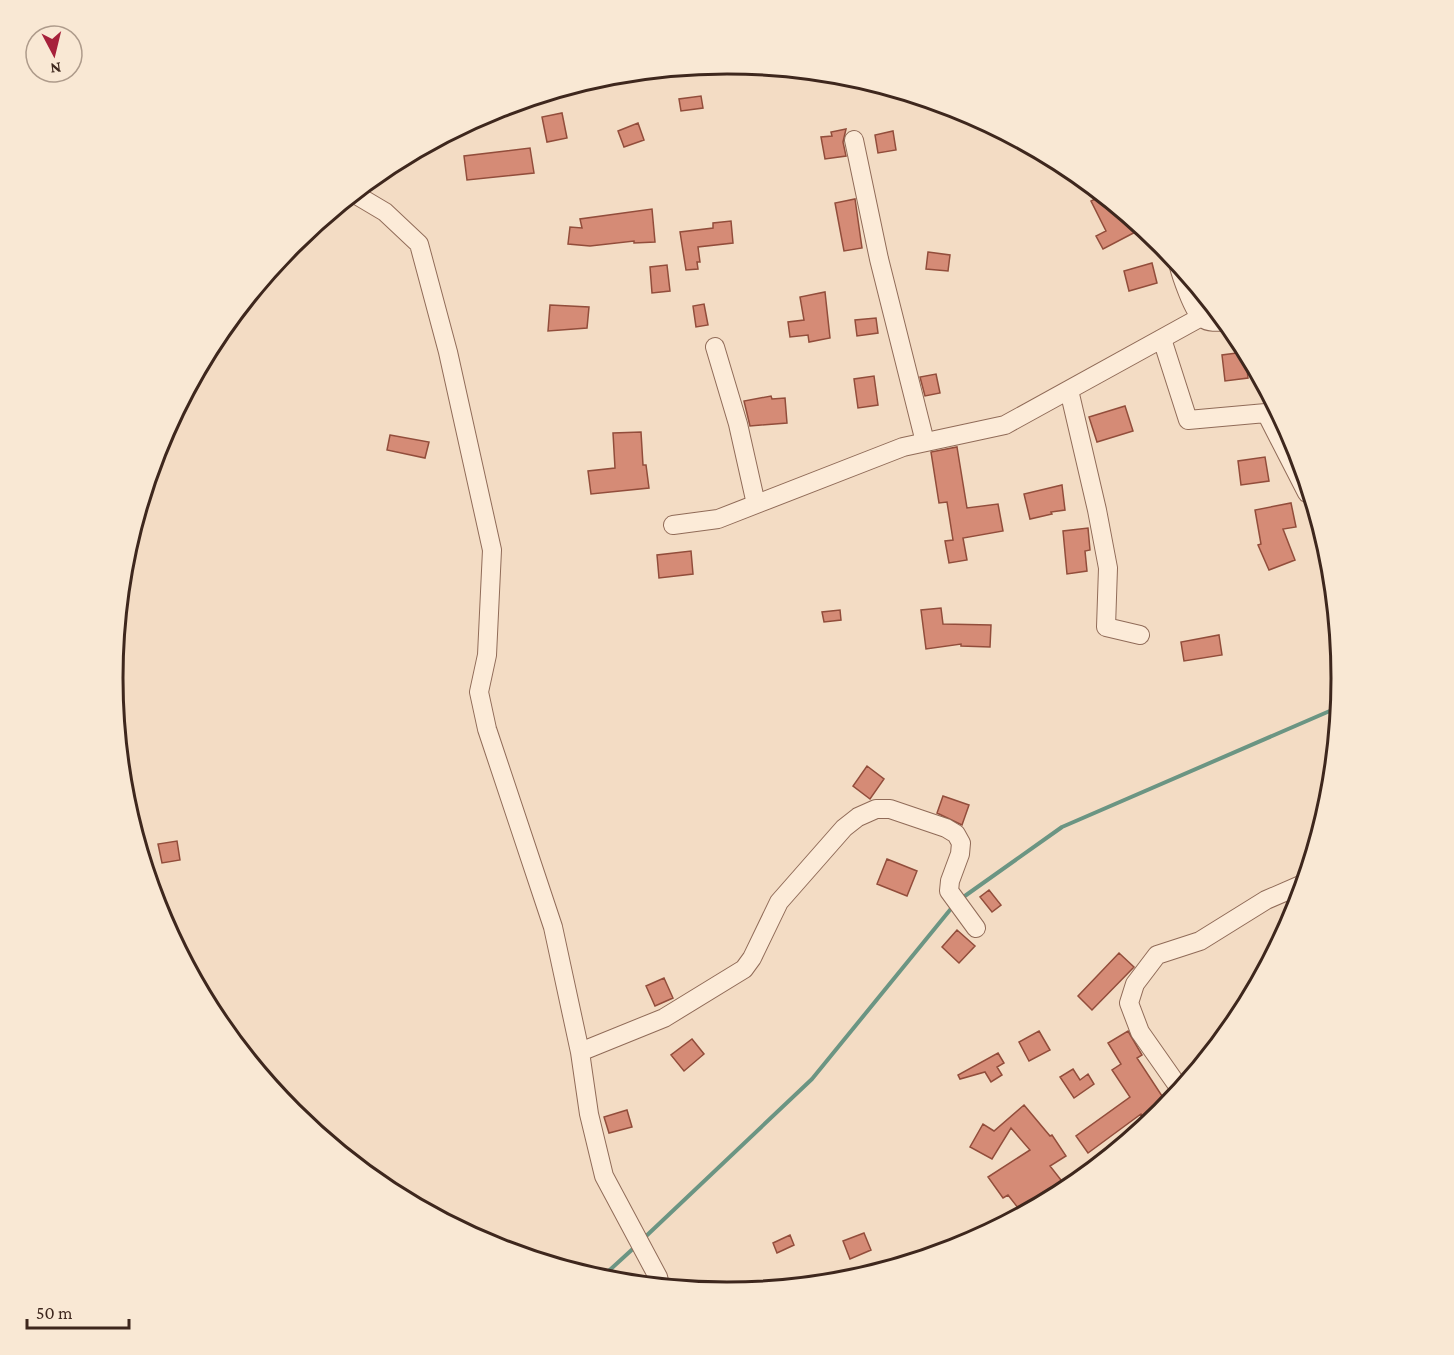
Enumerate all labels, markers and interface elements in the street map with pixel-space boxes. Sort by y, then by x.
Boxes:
north arrow [24,24,84,84]
text: N [49,59,62,78]
scale bar [27,1292,129,1330]
text: 50 m [36,1303,73,1323]

